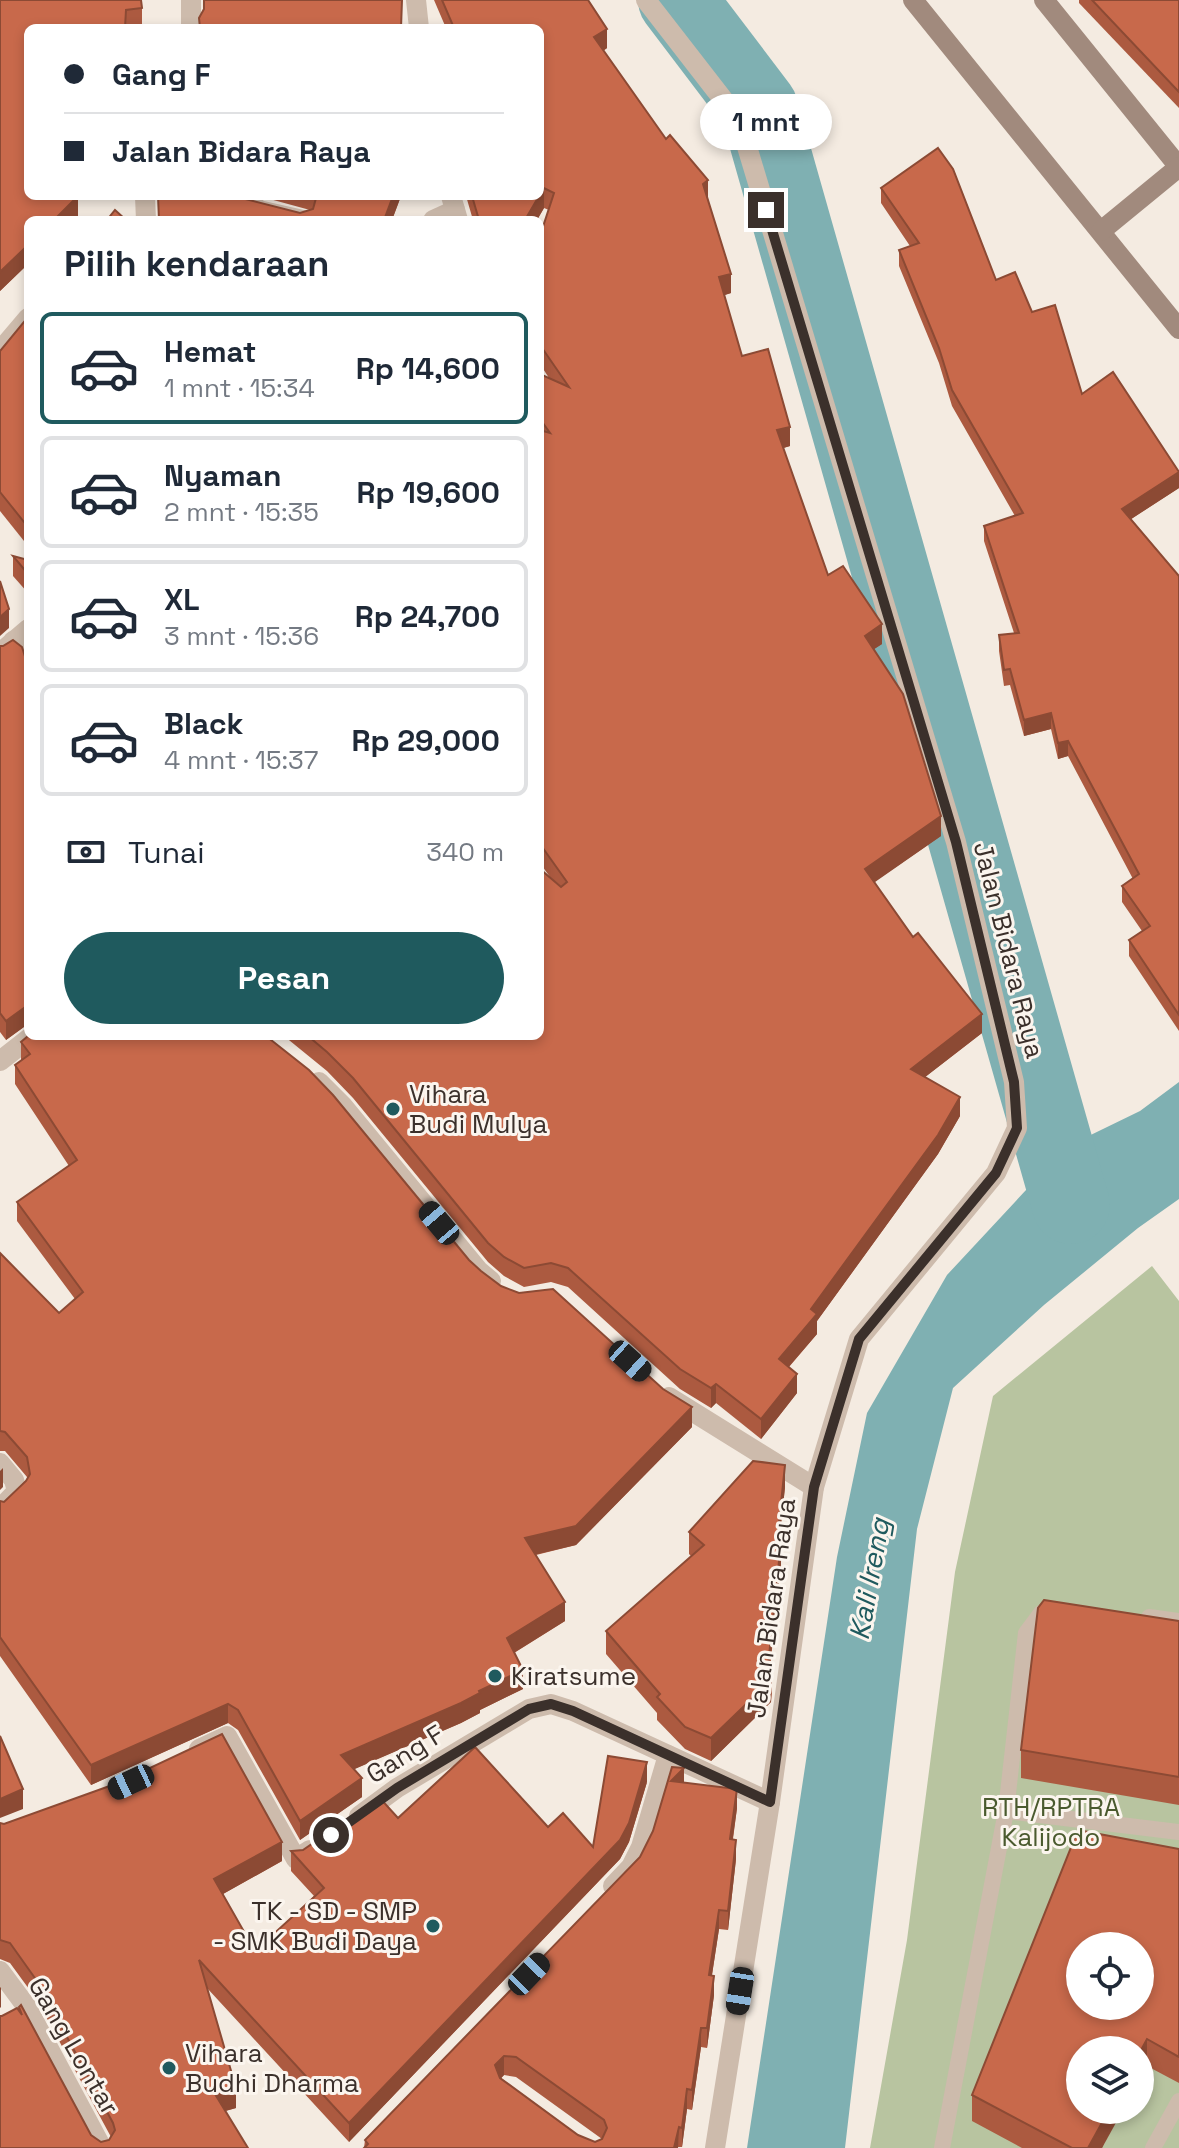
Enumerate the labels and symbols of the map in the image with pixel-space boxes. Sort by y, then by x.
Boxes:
callout: 1 mnt [700,94,832,150]
route end [748,192,784,228]
street label: Jalan Bidara Raya [966,838,1052,1062]
place label: Vihara Budi Mulya [409,1077,548,1141]
marker: Vihara Budi Mulya [384,1100,402,1118]
car [414,1197,464,1249]
car [604,1336,656,1386]
street label: Jalan Bidara Raya [739,1496,803,1720]
water label: Kali Ireng [841,1513,898,1643]
place label: Kiratsume [511,1659,636,1693]
marker: Kiratsume [486,1667,504,1685]
street label: Gang F [360,1717,450,1791]
car [104,1761,158,1803]
park label: RTH/RPTRA Kalijodo [982,1790,1120,1854]
route start [313,1817,349,1853]
place label: TK - SD - SMP - SMK Budi Daya [213,1894,417,1958]
marker: TK - SD - SMP - SMK Budi Daya [424,1917,442,1935]
car [504,1948,554,2000]
car [724,1965,756,2017]
street label: Gang Lontar [21,1971,127,2121]
place label: Vihara Budhi Dharma [185,2036,359,2100]
marker: Vihara Budhi Dharma [160,2059,178,2077]

